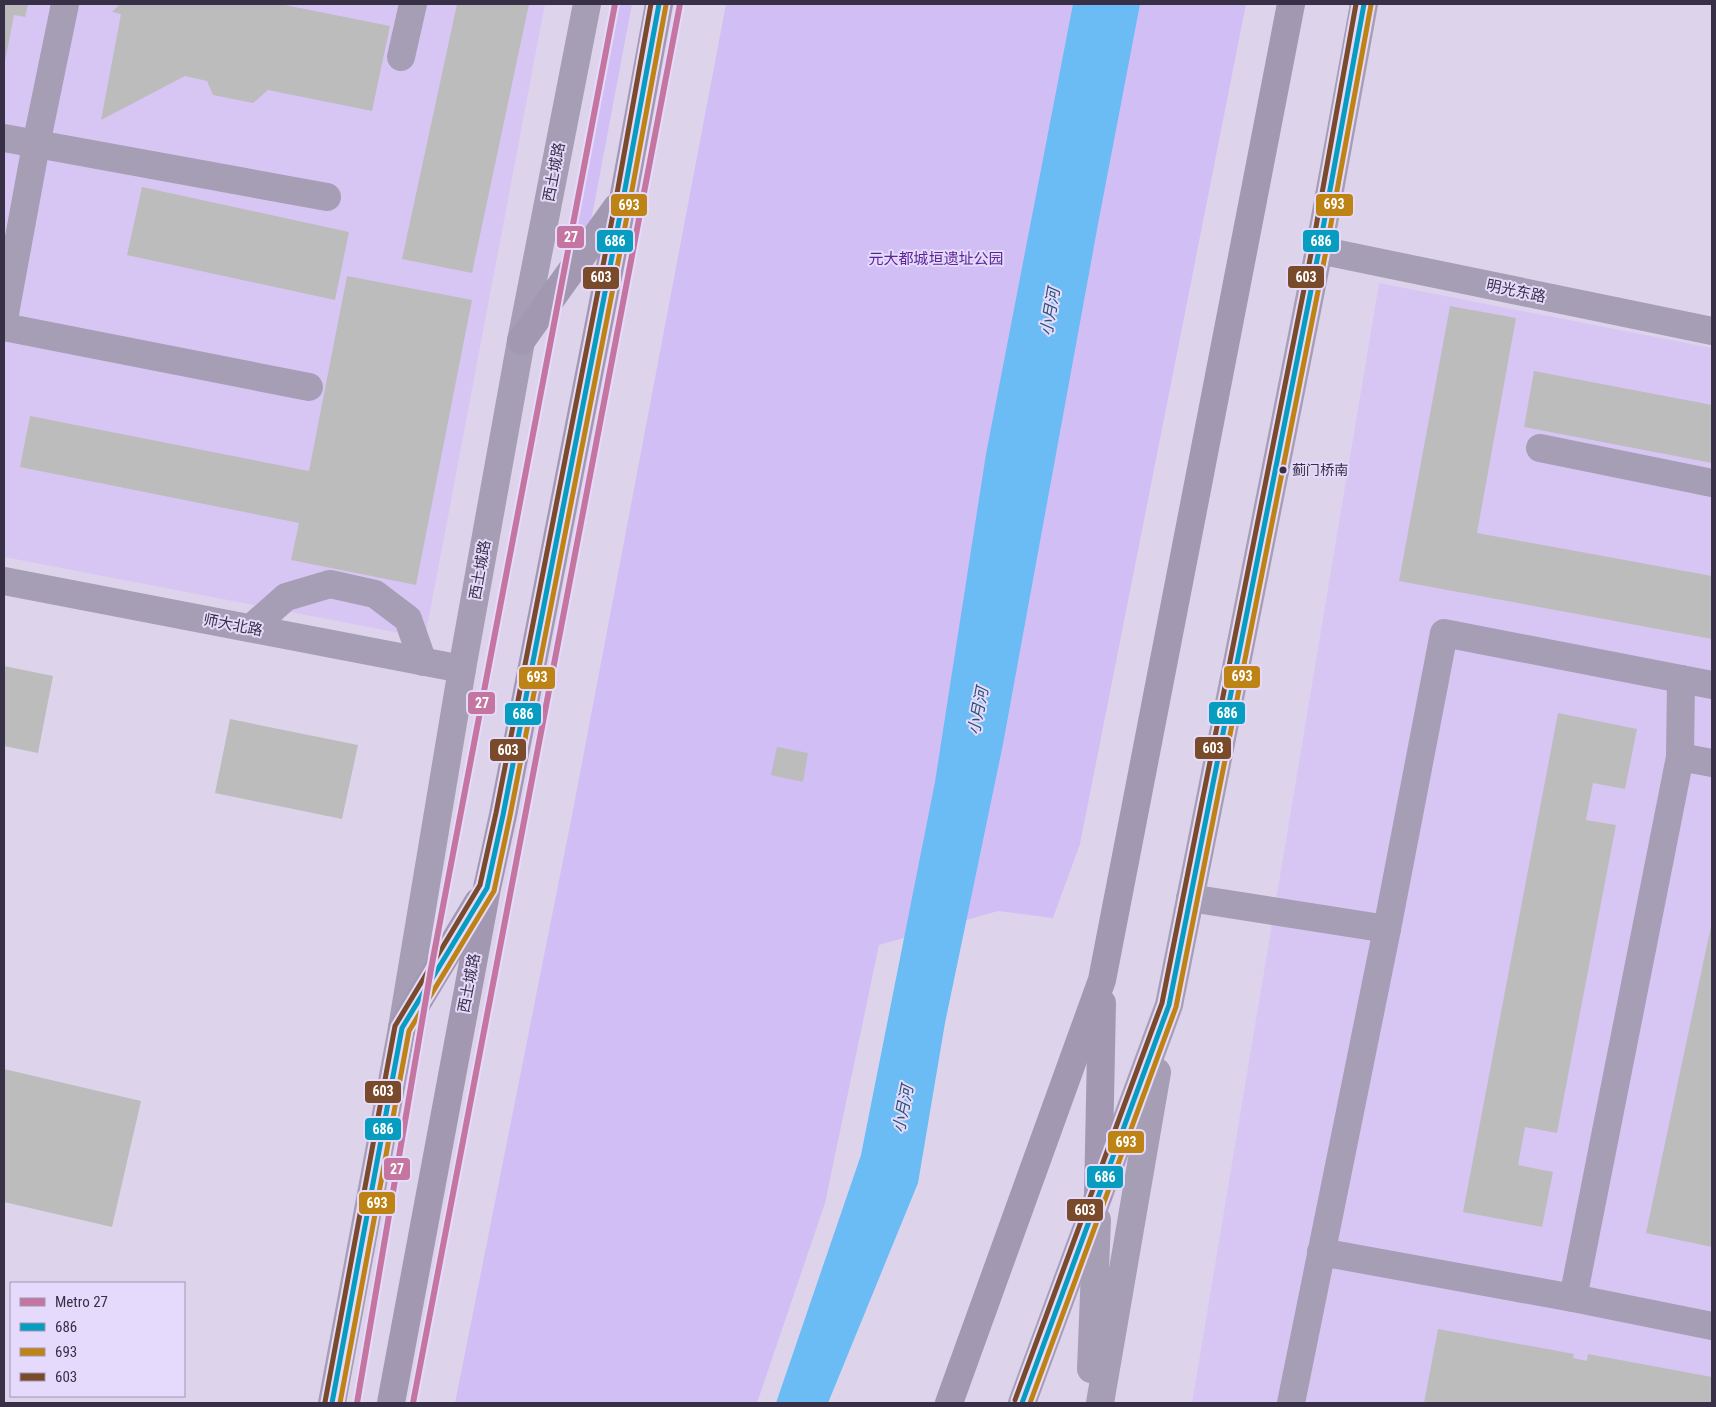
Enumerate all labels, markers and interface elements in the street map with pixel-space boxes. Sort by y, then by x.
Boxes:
street label: 西土城路 [539,141,569,203]
line badge: 693 [610,193,648,217]
line badge: 693 [1315,193,1354,217]
text: 693 [1323,196,1345,212]
text: 693 [618,197,640,213]
line badge: 27 [556,225,585,249]
text: 27 [564,229,578,245]
line badge: 686 [596,229,634,253]
line badge: 686 [1302,229,1340,253]
text: 686 [604,233,626,249]
text: 686 [1310,233,1332,249]
park label: 元大都城垣遗址公园 [868,250,1004,268]
line badge: 603 [1287,265,1325,289]
line badge: 603 [582,266,620,290]
text: 603 [590,269,612,285]
text: 603 [1295,269,1317,285]
street label: 明光东路 [1485,276,1547,306]
water label: 小月河 [1036,284,1064,337]
place label: 蓟门桥南 [1292,462,1348,478]
marker: 蓟门桥南 [1278,465,1288,475]
street label: 西土城路 [466,539,494,601]
street label: 师大北路 [202,610,264,640]
line badge: 693 [1223,665,1261,689]
line badge: 693 [518,666,556,690]
text: 693 [1231,668,1253,684]
text: 693 [526,669,548,685]
water label: 小月河 [964,683,992,736]
line badge: 27 [467,691,496,715]
text: 27 [475,695,489,711]
line badge: 686 [1208,701,1246,725]
line badge: 686 [504,702,542,726]
text: 686 [1216,705,1238,721]
text: 686 [512,706,534,722]
line badge: 603 [1194,736,1232,760]
line badge: 603 [489,738,527,762]
text: 603 [1202,740,1224,756]
text: 603 [497,742,519,758]
street label: 西土城路 [454,952,484,1014]
line badge: 603 [364,1080,402,1104]
water label: 小月河 [889,1081,917,1134]
text: 603 [372,1083,394,1099]
line badge: 686 [364,1117,402,1141]
text: 686 [372,1121,394,1137]
line badge: 693 [1107,1130,1145,1154]
text: 693 [1115,1134,1137,1150]
line badge: 27 [383,1157,411,1181]
text: 27 [390,1161,404,1177]
line badge: 686 [1086,1165,1124,1189]
text: 686 [1094,1169,1116,1185]
line badge: 693 [358,1191,396,1215]
text: 693 [366,1195,388,1211]
line badge: 603 [1066,1198,1104,1222]
text: 603 [1074,1202,1096,1218]
legend [10,1282,185,1397]
text: Metro 27 [55,1293,108,1311]
text: 686 [55,1318,77,1336]
text: 693 [55,1343,77,1361]
text: 603 [55,1368,77,1386]

